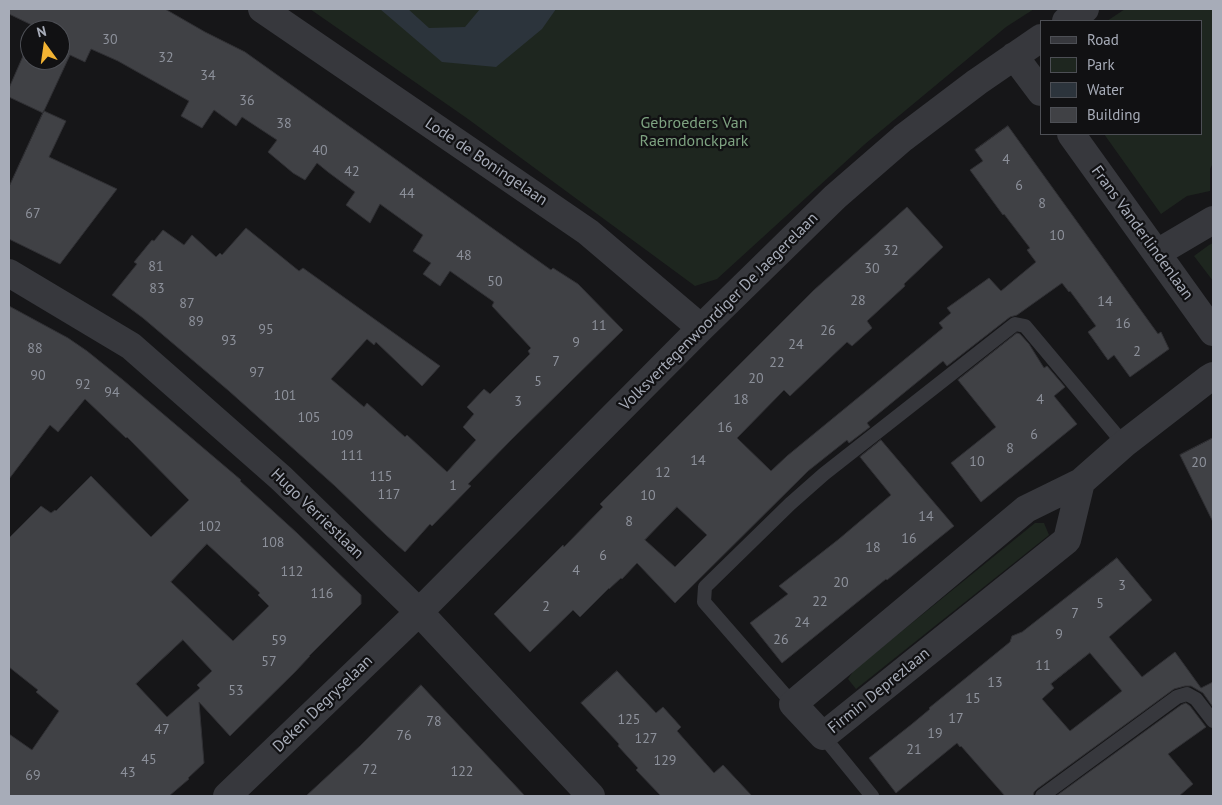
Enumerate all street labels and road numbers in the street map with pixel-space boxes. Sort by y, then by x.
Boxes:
street label: Lode de Boningelaan [421,114,551,210]
street label: Frans Vanderlindenlaan [1087,162,1197,304]
street label: Volksvertegenwoordiger De Jaegerelaan [616,209,822,415]
street label: Hugo Verriestlaan [267,465,367,563]
street label: Firmin Deprezlaan [824,644,934,738]
street label: Deken Degryselaan [269,651,377,757]

